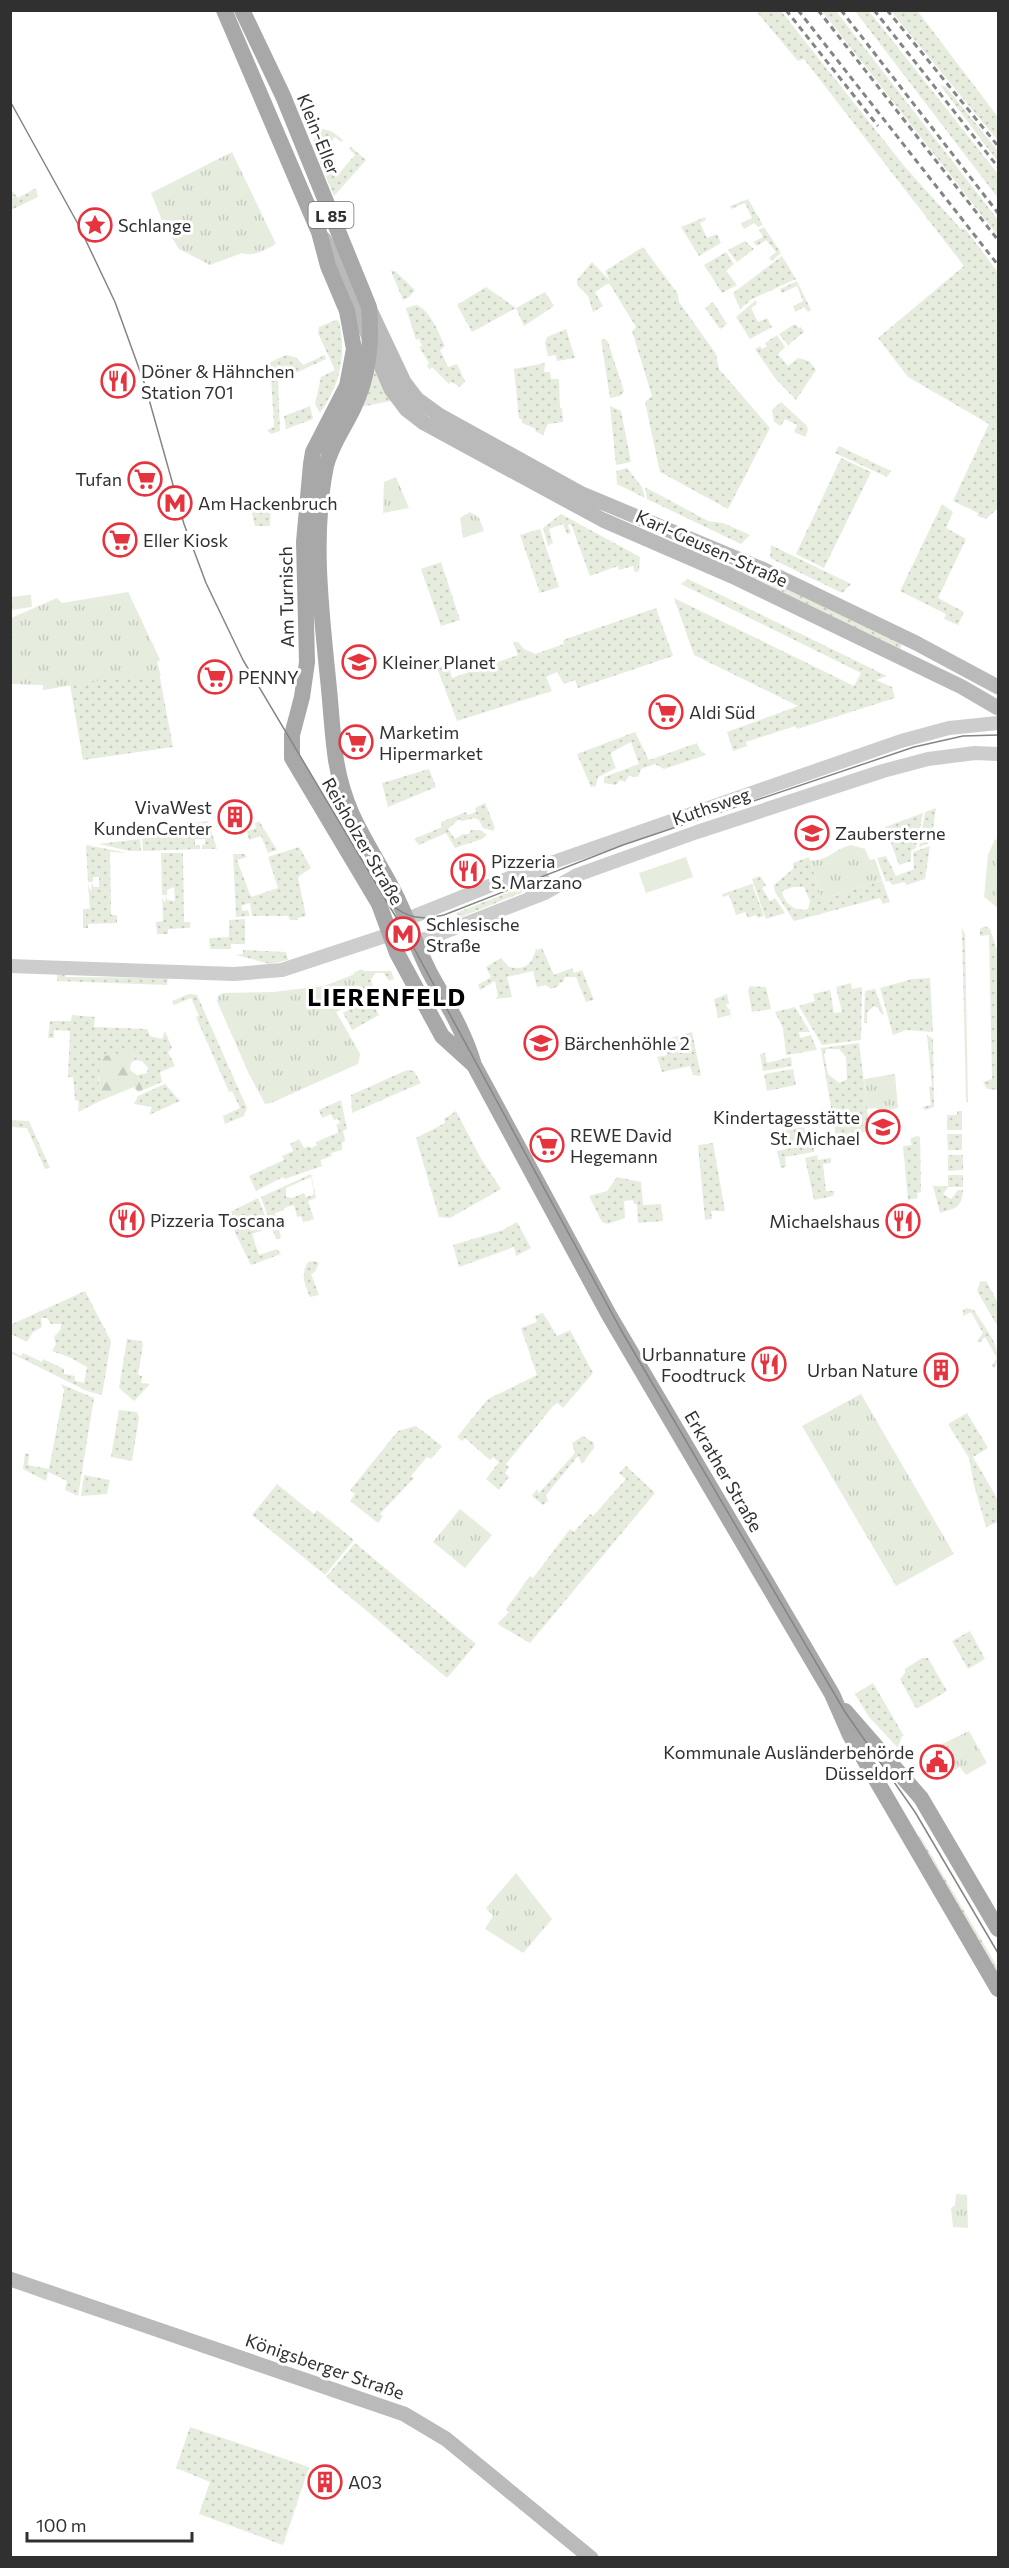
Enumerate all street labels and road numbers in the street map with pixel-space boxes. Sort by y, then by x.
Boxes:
street label: Klein-Eller [293,90,345,178]
road number: L 85 [308,202,354,228]
street label: Karl-Geusen-Straße [633,505,791,591]
street label: Am Turnisch [274,546,298,648]
street label: Reisholzer Straße [318,774,408,908]
street label: Kuthsweg [669,782,753,830]
street label: Erkrather Straße [680,1406,768,1536]
street label: Königsberger Straße [243,2328,407,2404]

